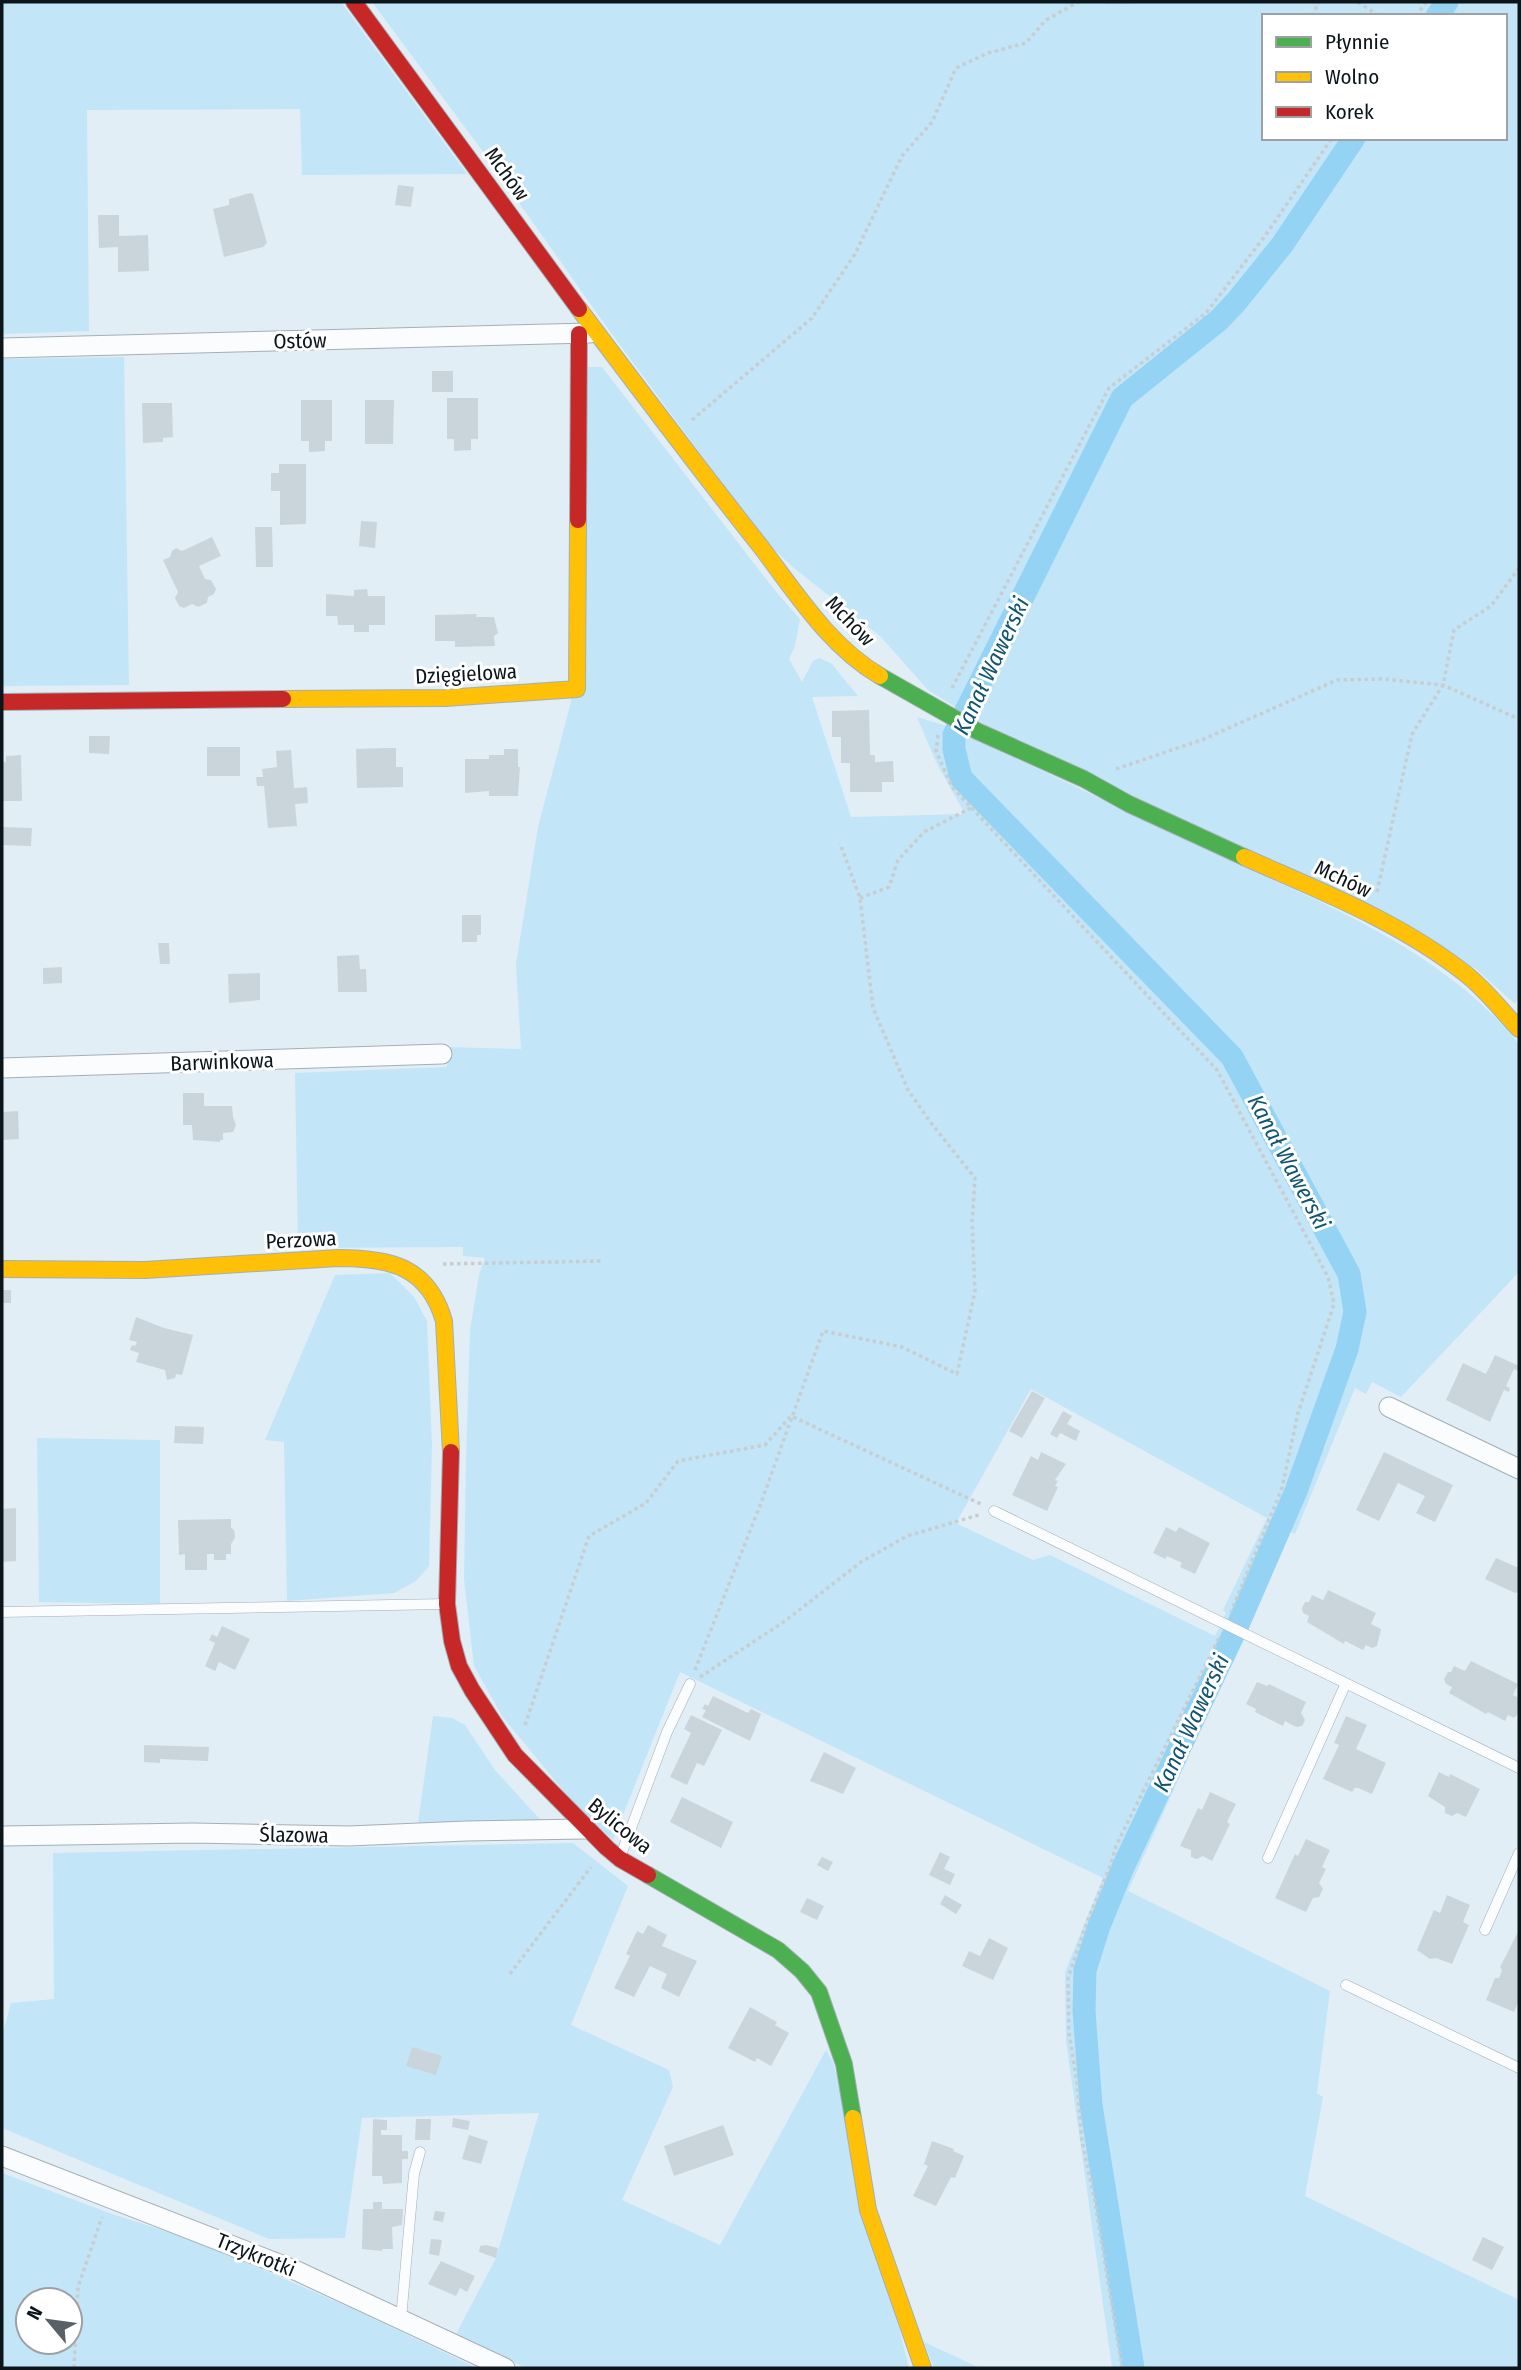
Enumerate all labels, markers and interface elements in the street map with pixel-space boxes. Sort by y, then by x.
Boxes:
legend [1262,14,1507,140]
text: Płynnie [1325,29,1389,55]
text: Wolno [1325,64,1379,90]
text: Korek [1325,99,1374,125]
street label: Mchów [479,142,535,206]
street label: Ostów [273,328,327,354]
street label: Mchów [820,590,880,652]
water label: Kanał Wawerski [947,593,1035,739]
street label: Dzięgielowa [415,658,517,690]
street label: Mchów [1310,855,1376,904]
street label: Barwinkowa [170,1047,274,1077]
water label: Kanał Wawerski [1242,1090,1336,1234]
street label: Perzowa [265,1225,337,1255]
water label: Kanał Wawerski [1147,1650,1235,1796]
street label: Bylicowa [583,1792,657,1860]
street label: Ślazowa [259,1821,329,1849]
street label: Trzykrotki [212,2227,300,2283]
north arrow [14,2286,84,2356]
text: N [22,2302,47,2324]

